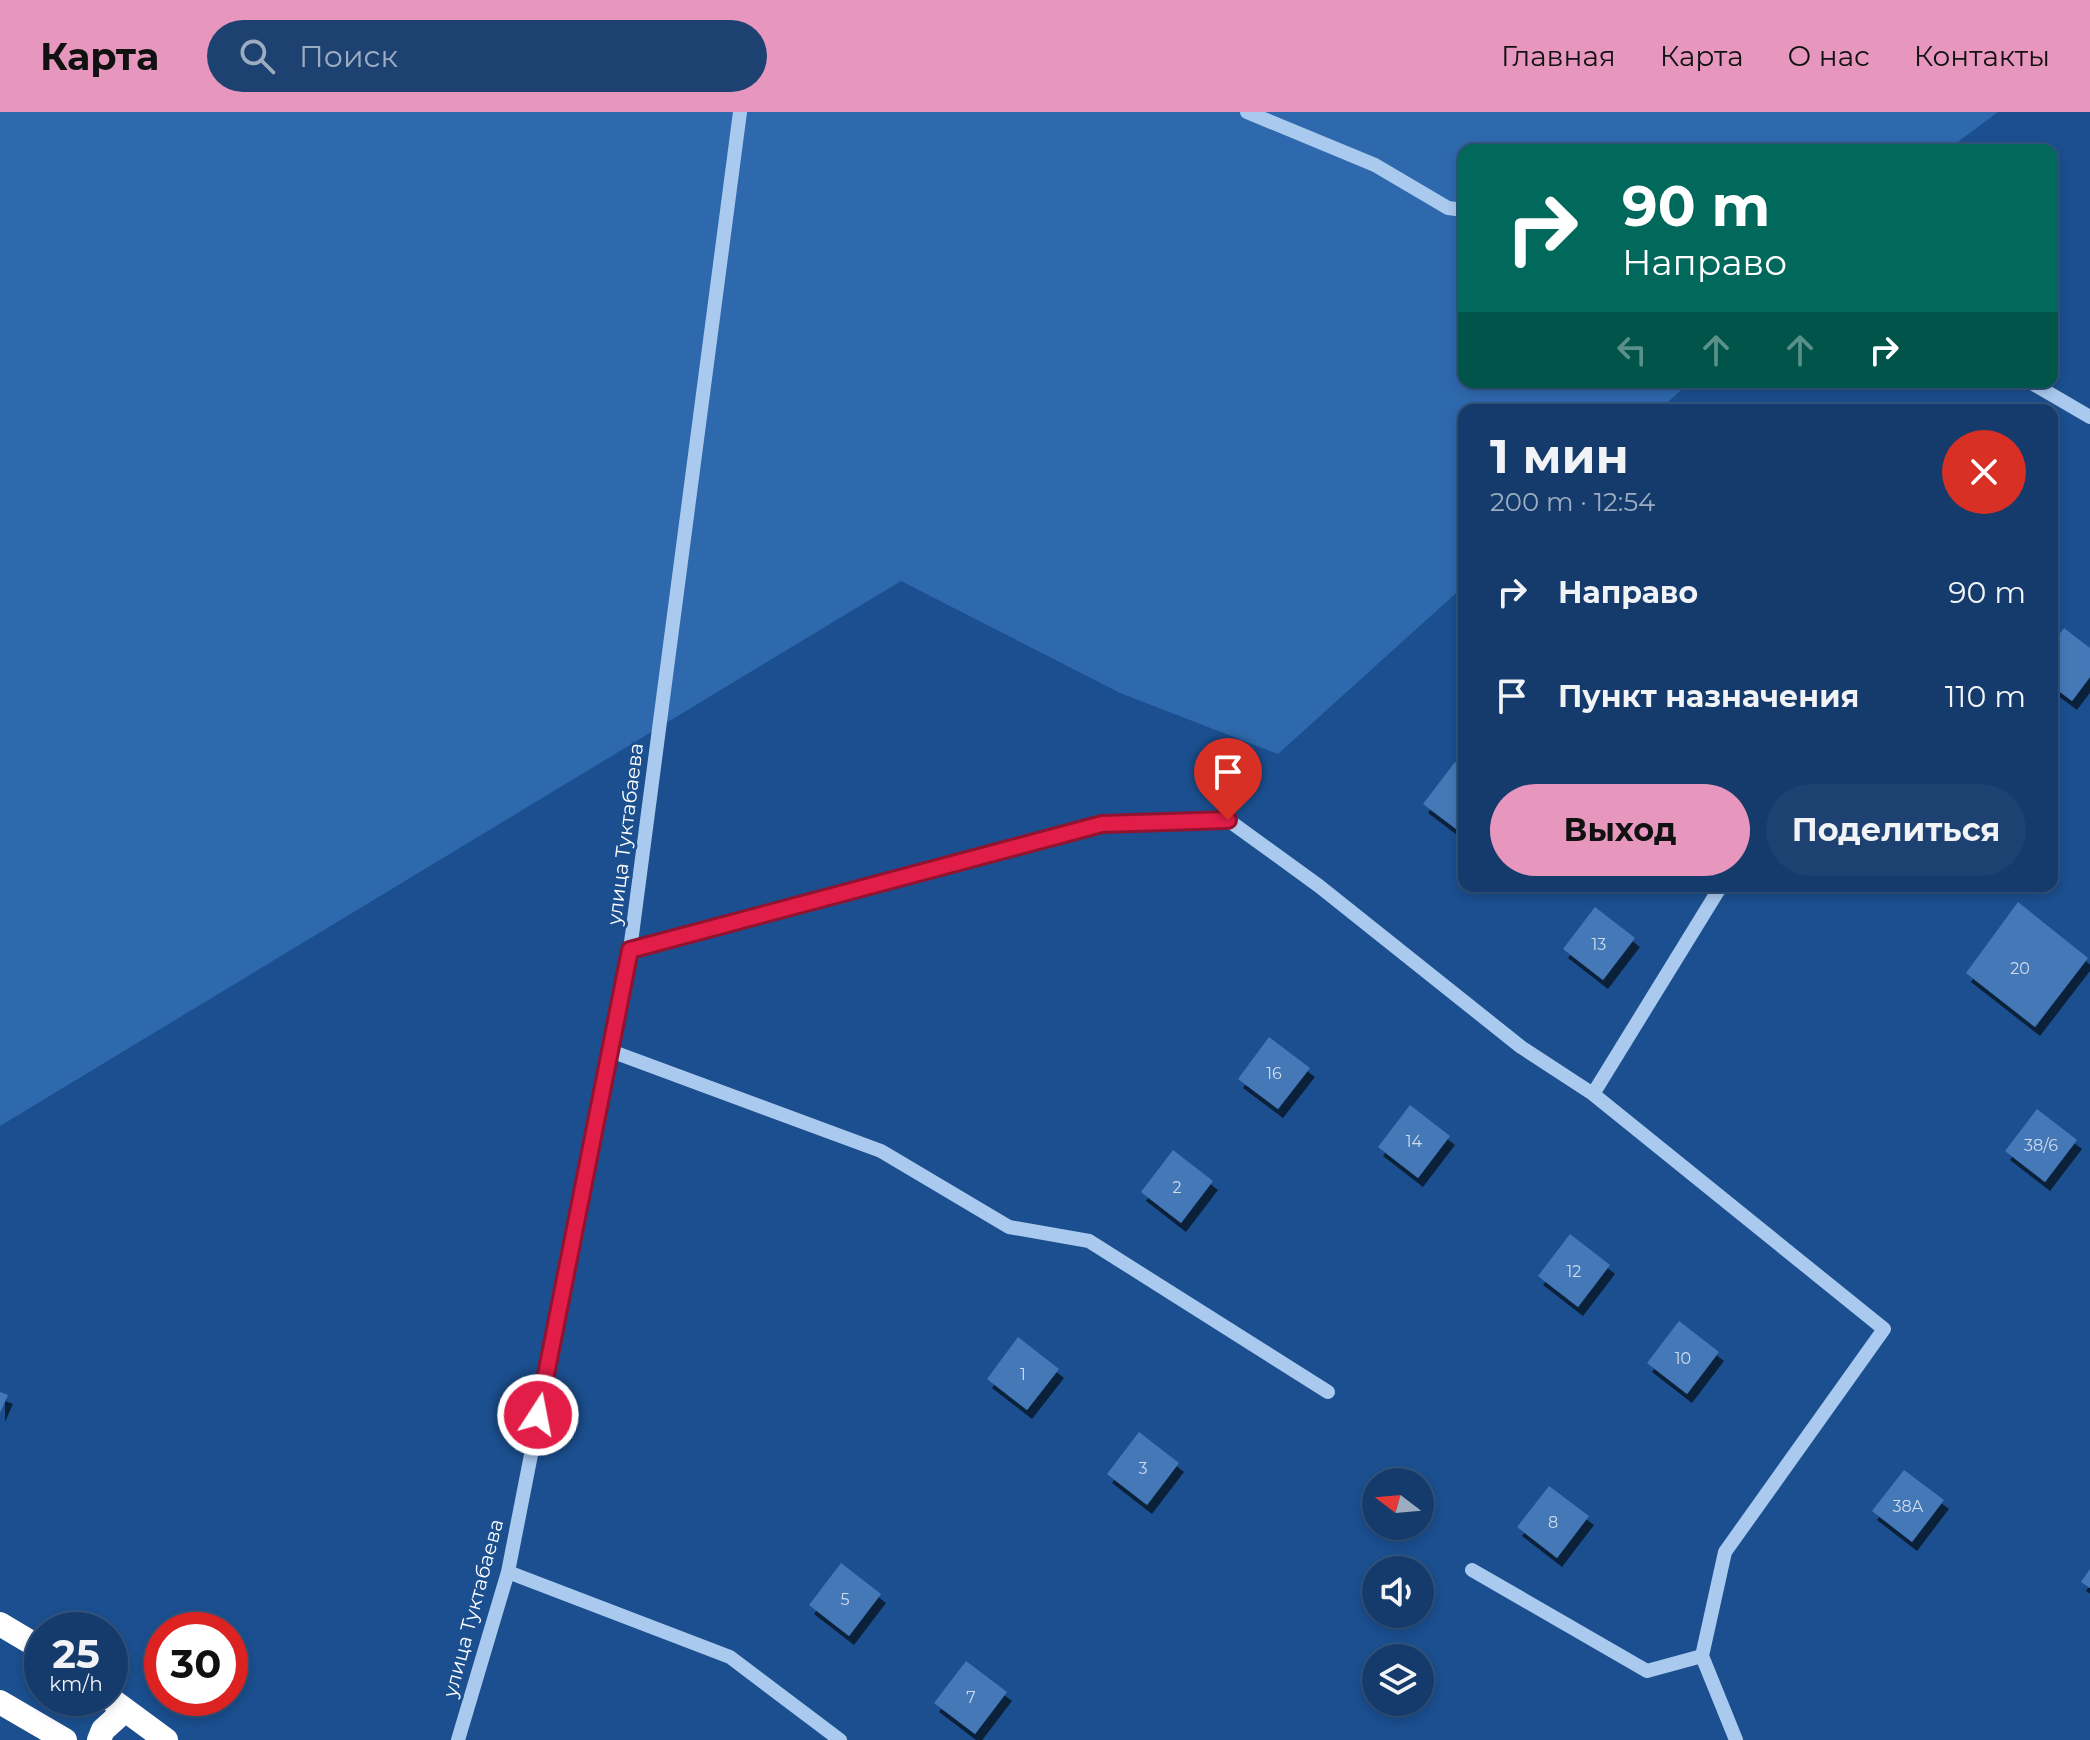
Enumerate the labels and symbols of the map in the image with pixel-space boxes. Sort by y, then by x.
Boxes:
pin [1194,738,1262,820]
street label: улица Туктабаева [602,742,648,927]
house number: 13 [1592,935,1606,954]
house number: 20 [2010,959,2030,978]
house number: 16 [1266,1064,1282,1083]
house number: 14 [1406,1132,1423,1151]
house number: 38/6 [2024,1136,2058,1155]
house number: 2 [1172,1178,1182,1197]
house number: 12 [1567,1262,1581,1281]
house number: 10 [1675,1349,1691,1368]
house number: 1 [1020,1365,1026,1384]
position arrow [496,1373,580,1457]
house number: 3 [1138,1459,1148,1478]
north arrow [1362,1468,1434,1540]
house number: 38А [1892,1497,1924,1516]
house number: 8 [1548,1513,1558,1532]
street label: улица Туктабаева [437,1516,508,1701]
house number: 5 [840,1590,850,1609]
speed limit sign: 30 [144,1612,248,1716]
house number: 7 [966,1688,976,1707]

